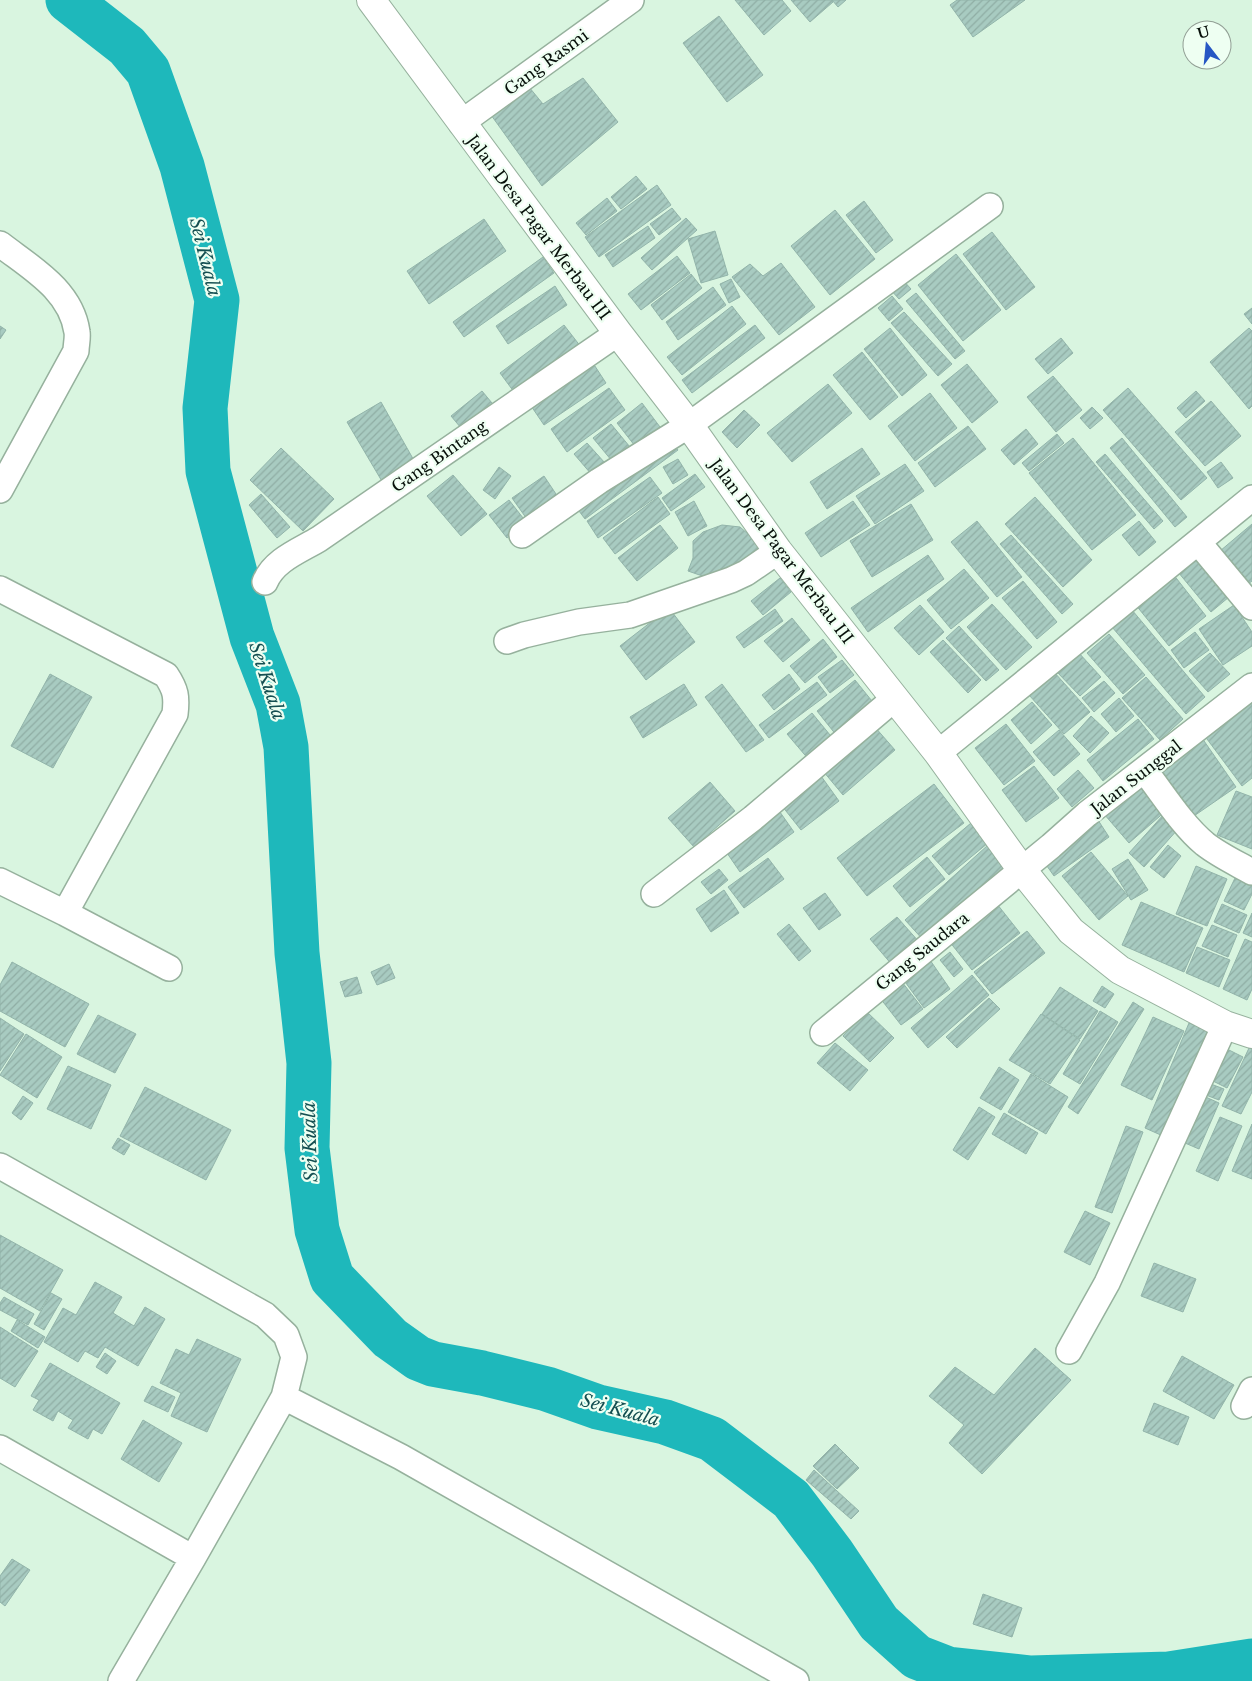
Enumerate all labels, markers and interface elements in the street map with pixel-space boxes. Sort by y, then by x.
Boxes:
north arrow [1182,20,1232,70]
text: U [1195,22,1212,43]
street label: Gang Rasmi [500,24,592,99]
street label: Jalan Desa Pagar Merbau III [462,129,615,323]
water label: Sei Kuala [185,215,225,299]
street label: Gang Bintang [387,415,491,496]
street label: Jalan Desa Pagar Merbau III [705,453,858,647]
water label: Sei Kuala [244,639,290,723]
street label: Jalan Sunggal [1085,735,1185,820]
street label: Gang Saudara [871,907,973,995]
water label: Sei Kuala [298,1101,322,1183]
water label: Sei Kuala [578,1389,662,1431]

